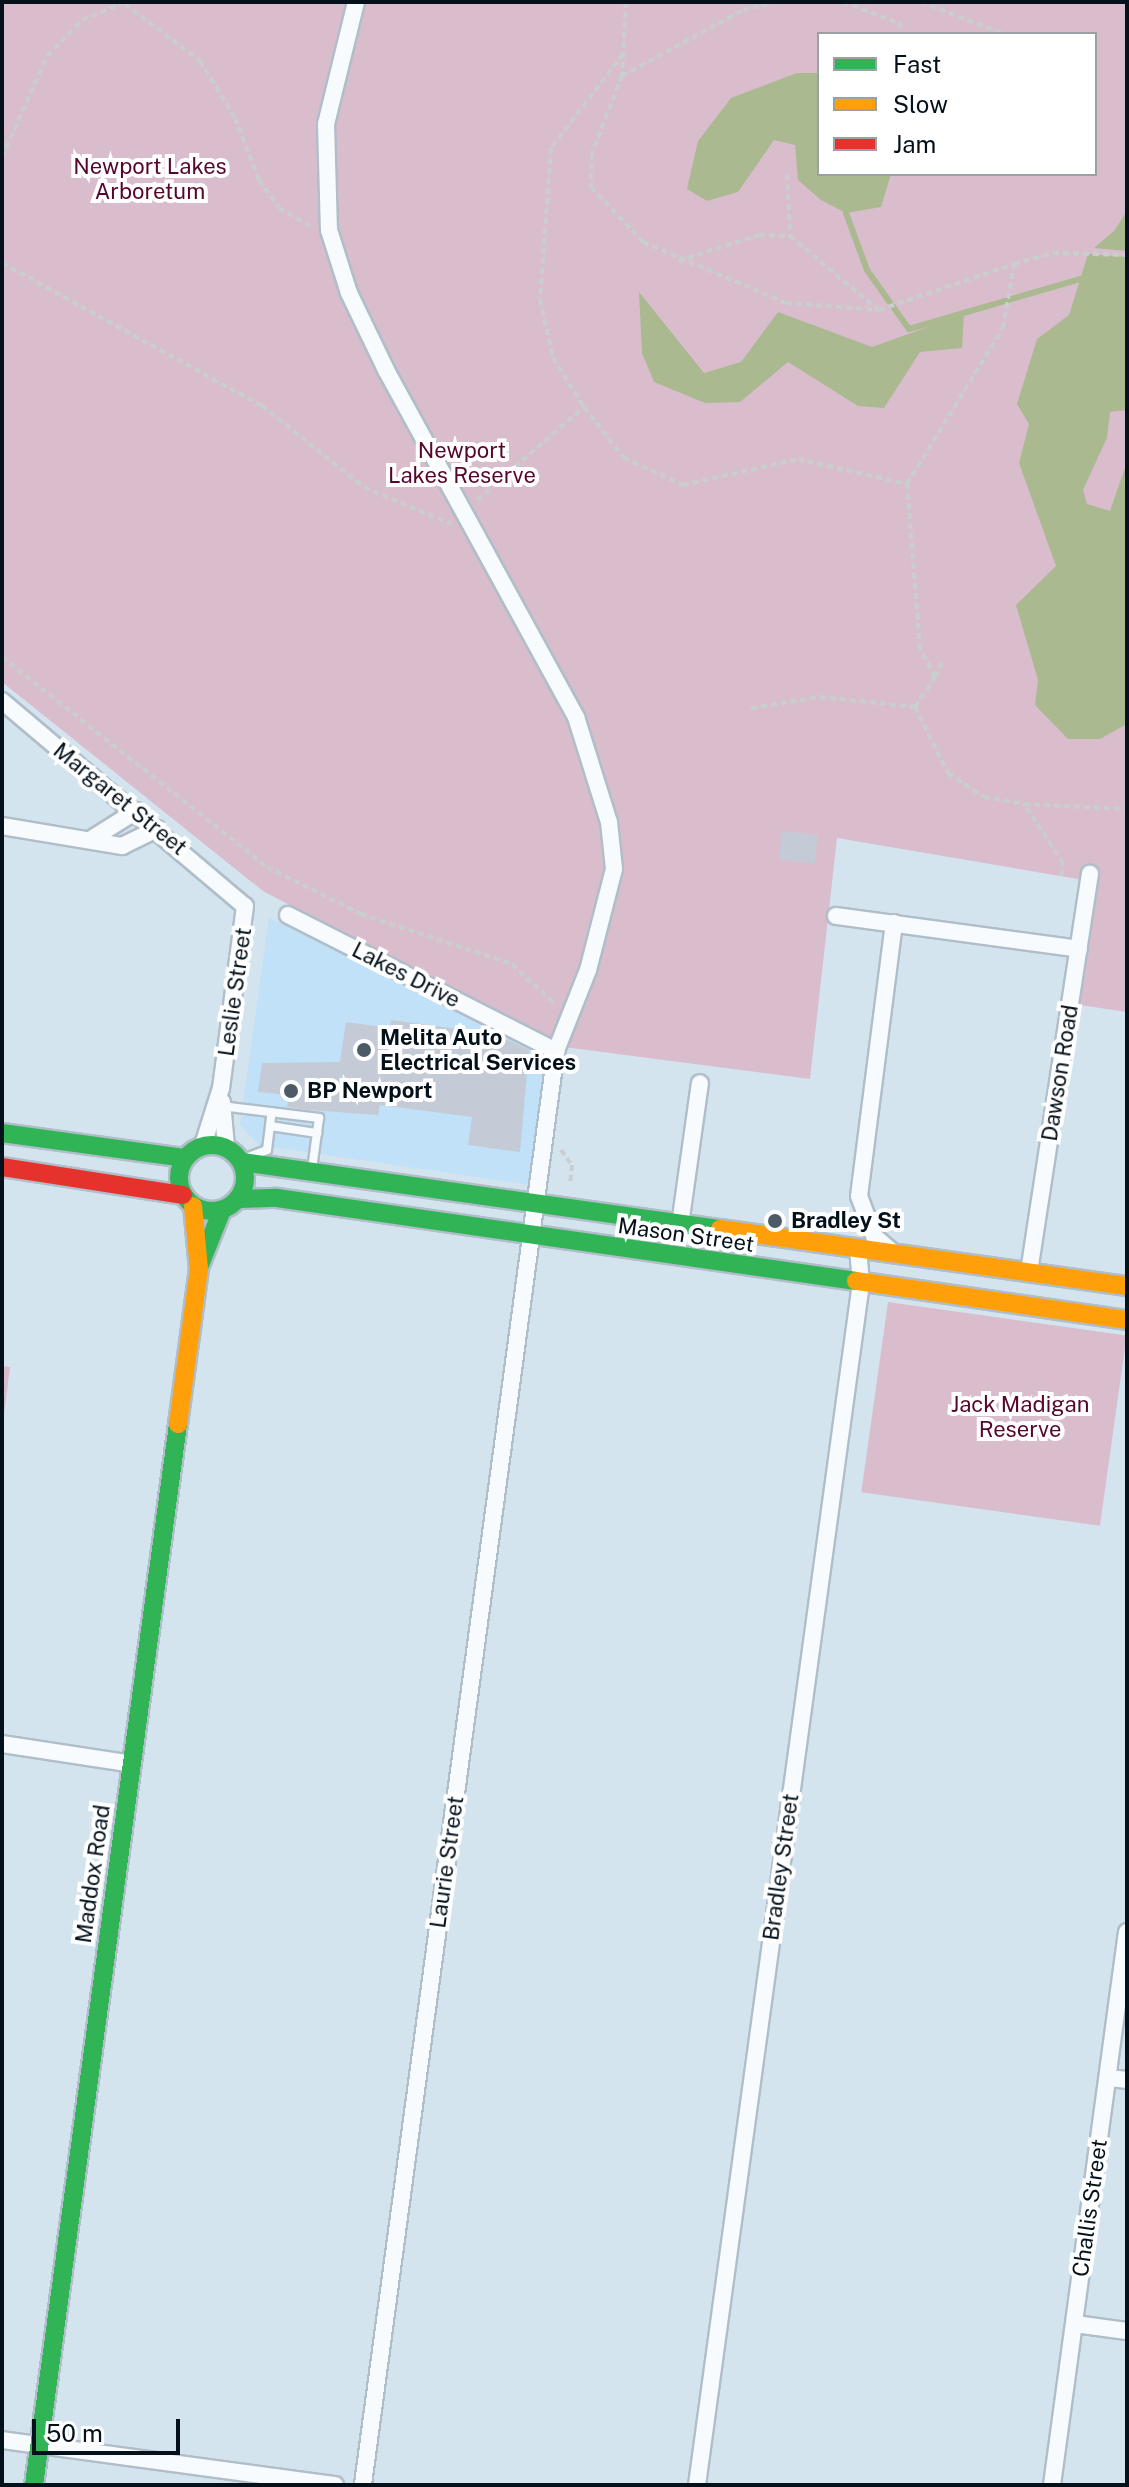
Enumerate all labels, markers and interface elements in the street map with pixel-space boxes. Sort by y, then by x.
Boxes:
legend [817,32,1097,176]
text: Fast [893,50,941,78]
text: Slow [893,90,948,118]
text: Jam [893,130,936,158]
park label: Newport Lakes Arboretum [73,153,227,204]
park label: Newport Lakes Reserve [388,437,536,488]
street label: Margaret Street [48,737,192,861]
street label: Leslie Street [213,926,257,1058]
street label: Lakes Drive [348,936,464,1014]
street label: Dawson Road [1036,1003,1084,1143]
place label: Melita Auto Electrical Services [380,1024,576,1076]
marker: Melita Auto Electrical Services [355,1041,373,1059]
place label: BP Newport [307,1078,432,1104]
marker: BP Newport [282,1082,300,1100]
place label: Bradley St [791,1208,901,1234]
street label: Mason Street [616,1212,756,1258]
marker: Bradley St [766,1212,784,1230]
park label: Jack Madigan Reserve [951,1391,1089,1442]
street label: Bradley Street [758,1792,804,1942]
street label: Laurie Street [425,1794,469,1930]
street label: Maddox Road [70,1803,116,1945]
street label: Challis Street [1067,2137,1113,2279]
scale bar [36,2403,184,2453]
text: 50 m [46,2419,103,2447]

